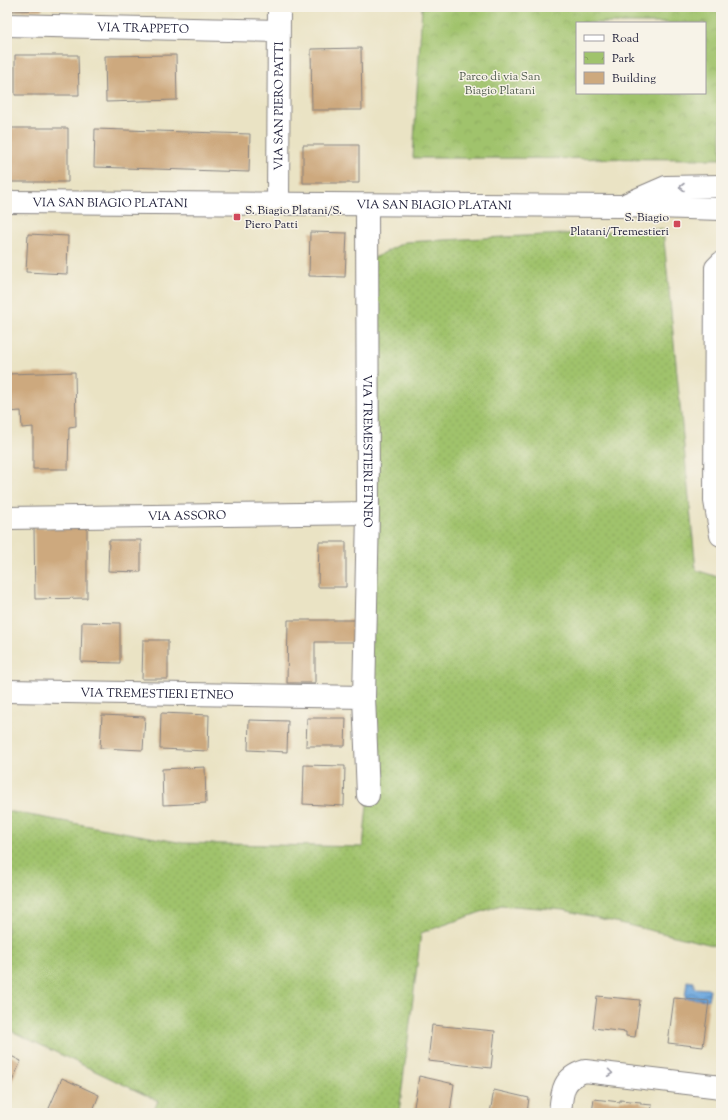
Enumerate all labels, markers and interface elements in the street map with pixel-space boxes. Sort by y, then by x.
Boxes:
street label: VIA TRAPPETO [97,19,189,39]
legend [576,22,706,94]
text: Road [612,30,639,48]
street label: VIA SAN PIERO PATTI [270,41,289,170]
text: Park [612,50,635,68]
park label: Parco di via San Biagio Platani [459,68,541,100]
text: Building [612,70,656,88]
one-way arrow [679,182,685,191]
street label: VIA SAN BIAGIO PLATANI [32,194,188,213]
street label: VIA SAN BIAGIO PLATANI [356,196,512,215]
place label: S. Biagio Platani/S. Piero Patti [245,202,342,234]
place label: S. Biagio Platani/Tremestieri [570,209,670,241]
marker: S. Biagio Platani/S. Piero Patti [232,212,242,222]
marker: S. Biagio Platani/Tremestieri [672,219,682,229]
street label: VIA TREMESTIERI ETNEO [358,374,376,528]
street label: VIA ASSORO [148,507,226,526]
street label: VIA TREMESTIERI ETNEO [80,684,234,705]
one-way arrow [607,1068,613,1077]

